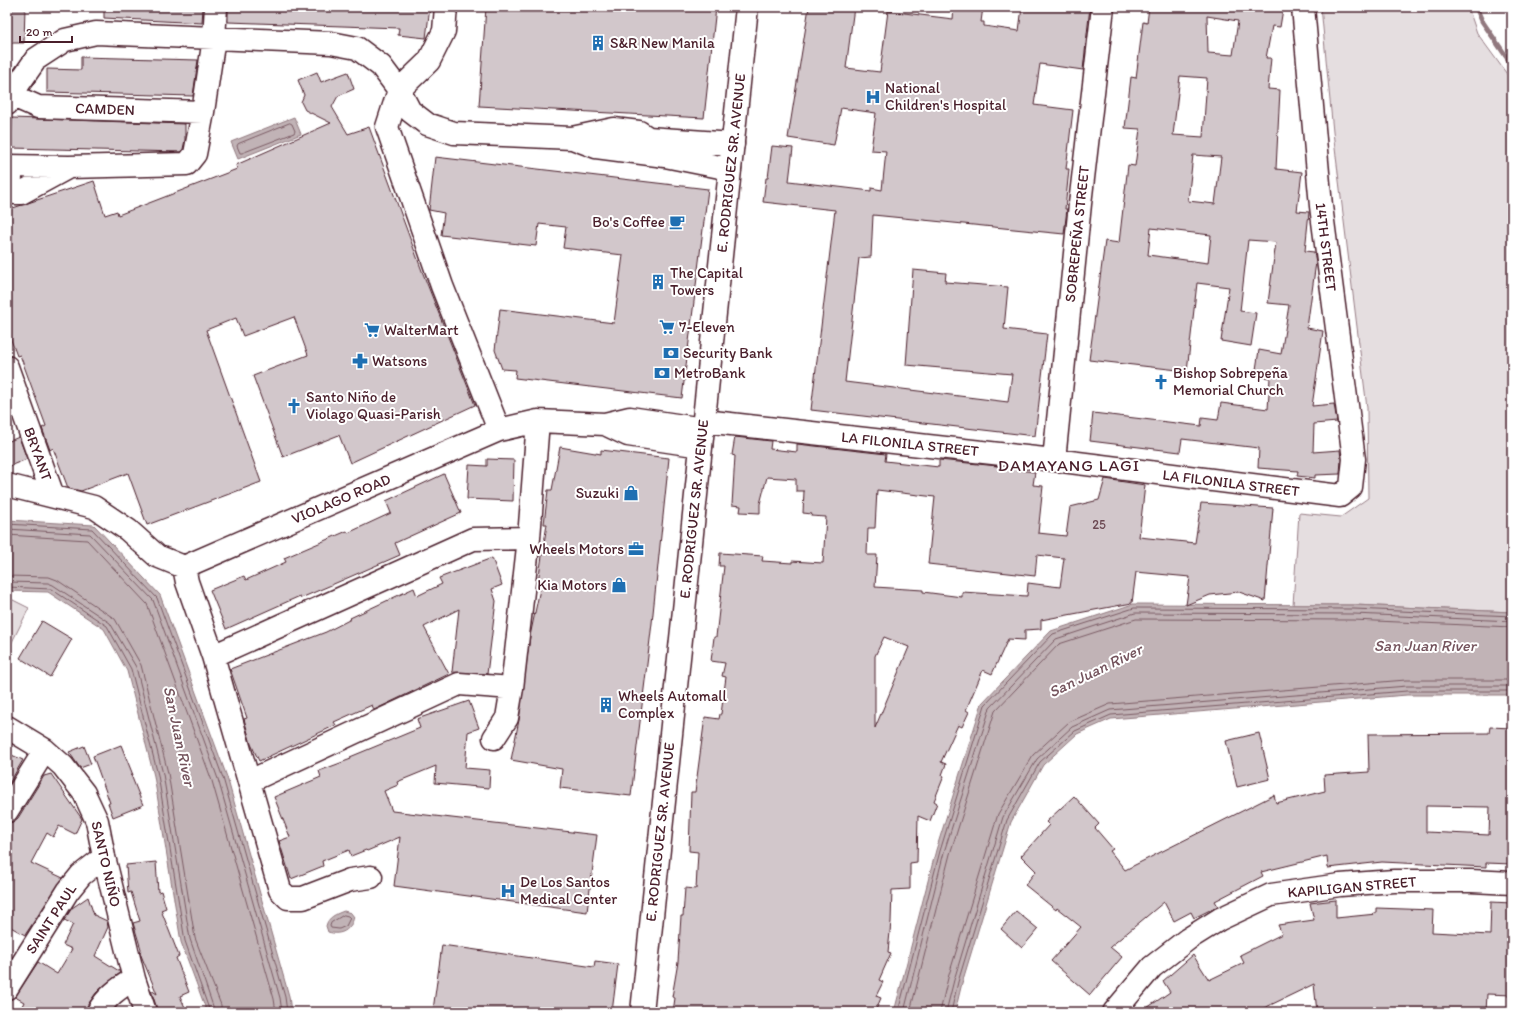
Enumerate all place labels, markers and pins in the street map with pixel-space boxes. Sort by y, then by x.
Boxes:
building icon: S&R New Manila [589,34,607,52]
place label: S&R New Manila [610,34,715,52]
place label: National Children's Hospital [885,79,1007,114]
hospital icon: National Children's Hospital [864,88,882,106]
place label: Bo's Coffee [592,213,665,231]
cafe icon: Bo's Coffee [668,213,686,231]
place label: The Capital Towers [670,264,744,299]
building icon: The Capital Towers [649,273,667,291]
supermarket icon: 7-Eleven [658,318,676,336]
place label: 7-Eleven [679,318,735,336]
supermarket icon: WalterMart [363,321,381,339]
place label: WalterMart [384,321,459,339]
bank icon: Security Bank [662,344,680,362]
place label: Security Bank [683,344,773,362]
pharmacy icon: Watsons [351,352,369,370]
place label: Watsons [372,352,427,370]
bank icon: MetroBank [653,364,671,382]
place label: MetroBank [674,364,746,382]
place label: Bishop Sobrepeña Memorial Church [1173,364,1288,399]
church icon: Bishop Sobrepeña Memorial Church [1152,373,1170,391]
place label: Santo Niño de Violago Quasi-Parish [306,388,441,423]
church icon: Santo Niño de Violago Quasi-Parish [285,397,303,415]
place label: Suzuki [576,484,619,502]
shop icon: Suzuki [622,484,640,502]
place label: Wheels Motors [529,540,624,558]
office icon: Wheels Motors [627,540,645,558]
place label: Kia Motors [537,576,607,594]
shop icon: Kia Motors [610,576,628,594]
place label: Wheels Automall Complex [618,687,728,722]
building icon: Wheels Automall Complex [597,696,615,714]
place label: De Los Santos Medical Center [520,873,617,908]
hospital icon: De Los Santos Medical Center [499,882,517,900]

